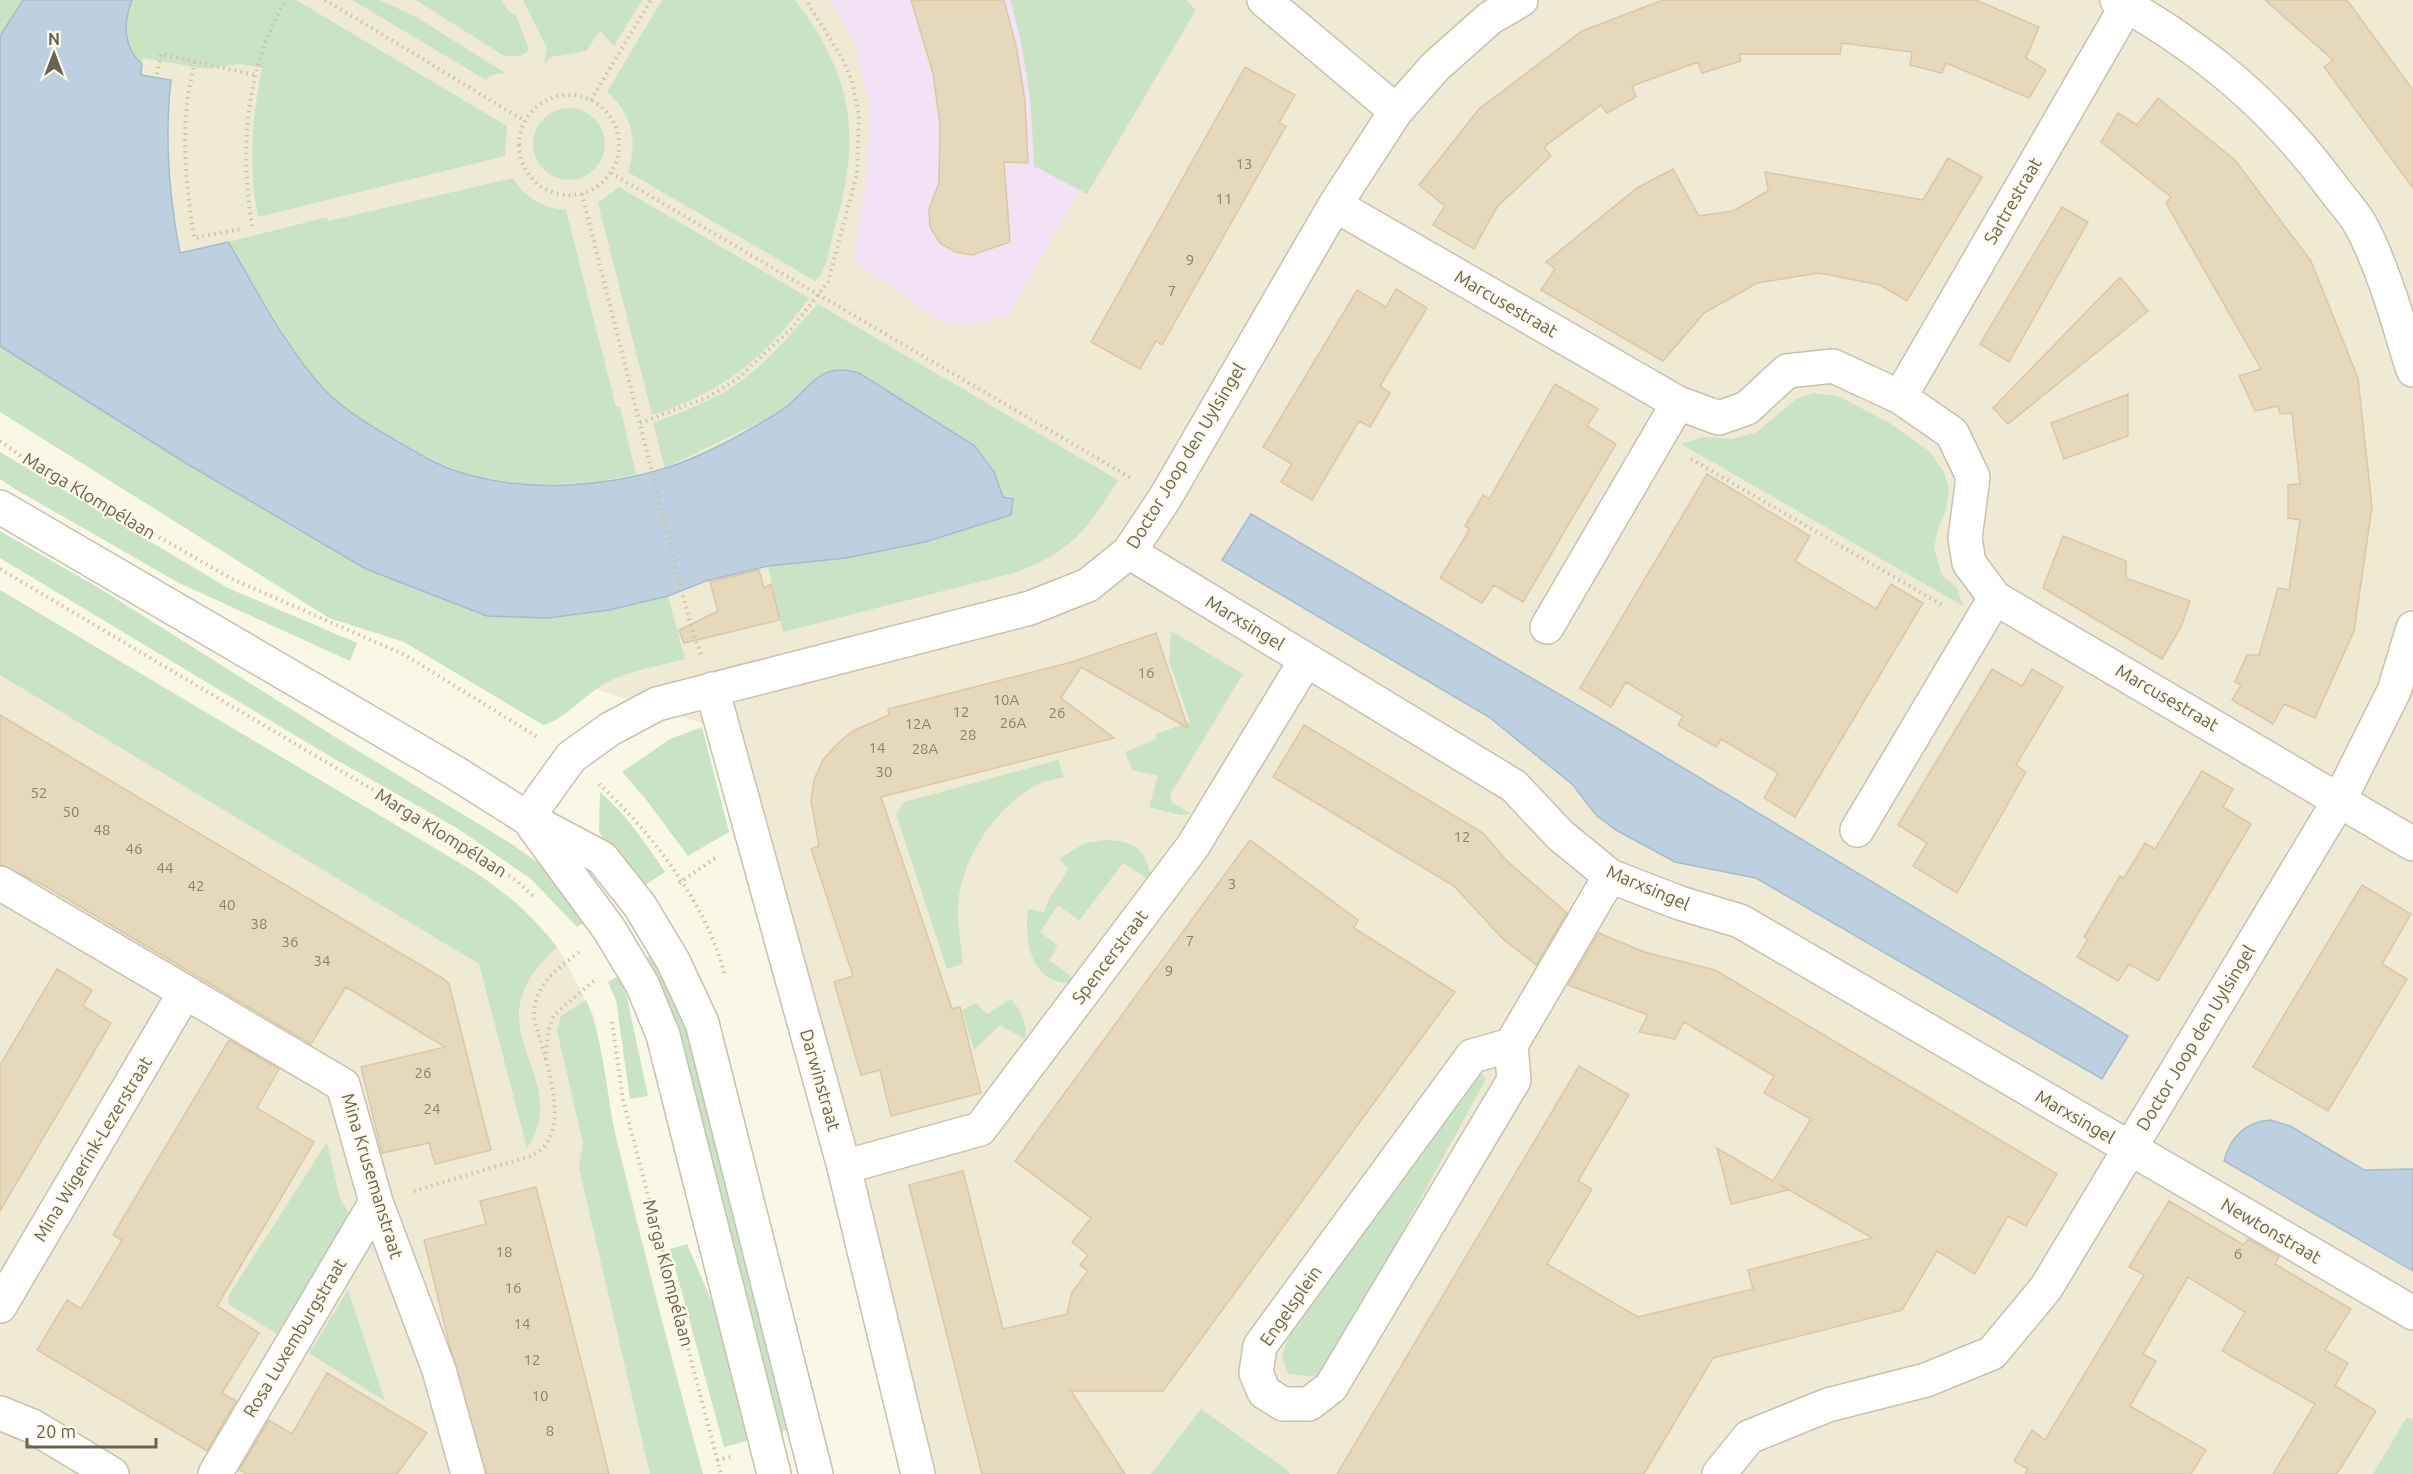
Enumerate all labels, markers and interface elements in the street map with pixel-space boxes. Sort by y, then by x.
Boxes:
north arrow [24,24,84,84]
text: N [48,30,60,48]
street label: Sartrestraat [1979,154,2045,247]
house number: 13 [1236,155,1252,172]
house number: 11 [1216,190,1232,207]
house number: 9 [1186,251,1194,268]
street label: Marcusestraat [1452,266,1561,341]
house number: 7 [1168,282,1176,299]
street label: Doctor Joop den Uylsingel [1122,359,1249,552]
street label: Marga Klompélaan [20,448,159,543]
street label: Marxsingel [1202,591,1289,654]
street label: Marcusestraat [2113,660,2222,735]
house number: 16 [1138,664,1154,681]
house number: 10A [993,691,1020,708]
house number: 12 [953,703,969,720]
house number: 26 [1049,704,1065,721]
house number: 26A [1000,714,1027,731]
house number: 12A [905,715,932,732]
house number: 28 [960,726,976,743]
house number: 14 [869,739,885,756]
house number: 28A [912,740,939,757]
house number: 30 [876,763,892,780]
house number: 52 [31,784,47,801]
street label: Marga Klompélaan [372,784,511,881]
house number: 50 [63,803,79,820]
house number: 48 [94,821,110,838]
house number: 12 [1454,828,1470,845]
house number: 46 [126,840,142,857]
house number: 44 [157,859,173,876]
street label: Marxsingel [1604,861,1693,914]
house number: 3 [1228,875,1236,892]
house number: 42 [188,877,204,894]
house number: 40 [219,896,235,913]
street label: Spencerstraat [1067,905,1151,1007]
house number: 38 [251,915,267,932]
house number: 7 [1186,932,1194,949]
house number: 36 [282,933,298,950]
street label: Doctor Joop den Uylsingel [2132,941,2259,1134]
house number: 34 [314,952,330,969]
house number: 9 [1165,962,1173,979]
street label: Darwinstraat [797,1026,845,1133]
street label: Mina Wigerink-Lezerstraat [29,1052,155,1245]
house number: 26 [415,1064,431,1081]
street label: Marxsingel [2032,1085,2119,1147]
street label: Mina Krusemanstraat [338,1091,408,1261]
house number: 24 [424,1100,440,1117]
street label: Newtonstraat [2218,1194,2325,1267]
street label: Marga Klompélaan [640,1197,698,1348]
house number: 18 [496,1243,512,1260]
house number: 6 [2234,1245,2242,1262]
street label: Rosa Luxemburgstraat [239,1254,350,1421]
street label: Engelsplein [1255,1262,1325,1349]
house number: 16 [505,1279,521,1296]
house number: 14 [514,1315,530,1332]
house number: 12 [524,1351,540,1368]
house number: 10 [532,1387,548,1404]
scale bar [27,1411,156,1449]
text: 20 m [36,1421,76,1441]
house number: 8 [546,1422,554,1439]

